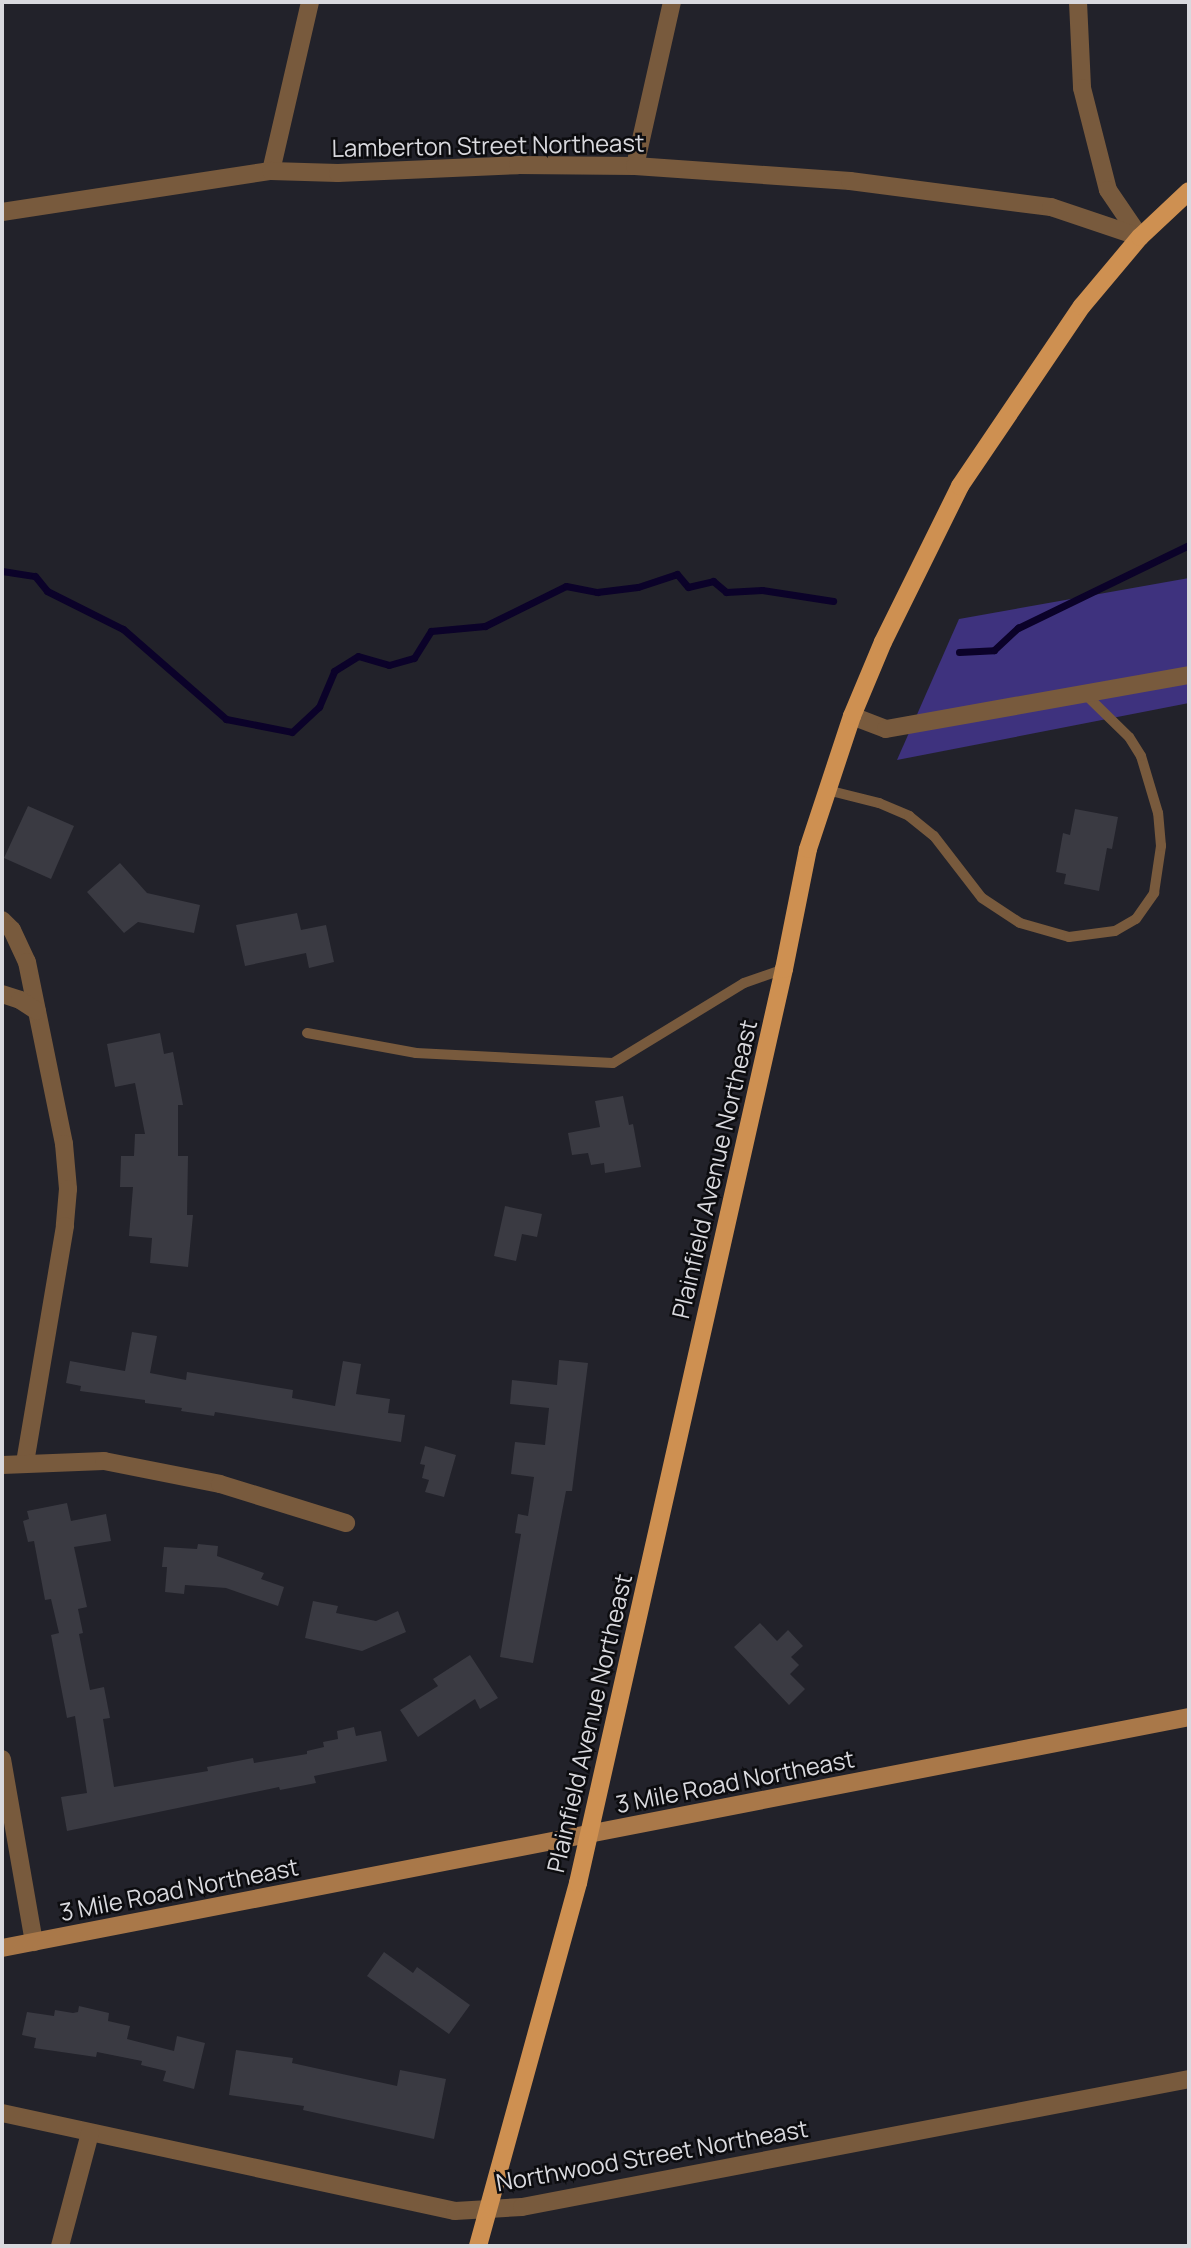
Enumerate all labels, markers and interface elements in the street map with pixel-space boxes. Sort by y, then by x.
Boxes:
street label: Lamberton Street Northeast [331,128,645,162]
street label: Plainfield Avenue Northeast [666,1017,762,1321]
street label: Plainfield Avenue Northeast [541,1571,637,1875]
street label: 3 Mile Road Northeast [613,1744,857,1818]
street label: 3 Mile Road Northeast [57,1852,301,1926]
street label: Northwood Street Northeast [494,2113,810,2197]

